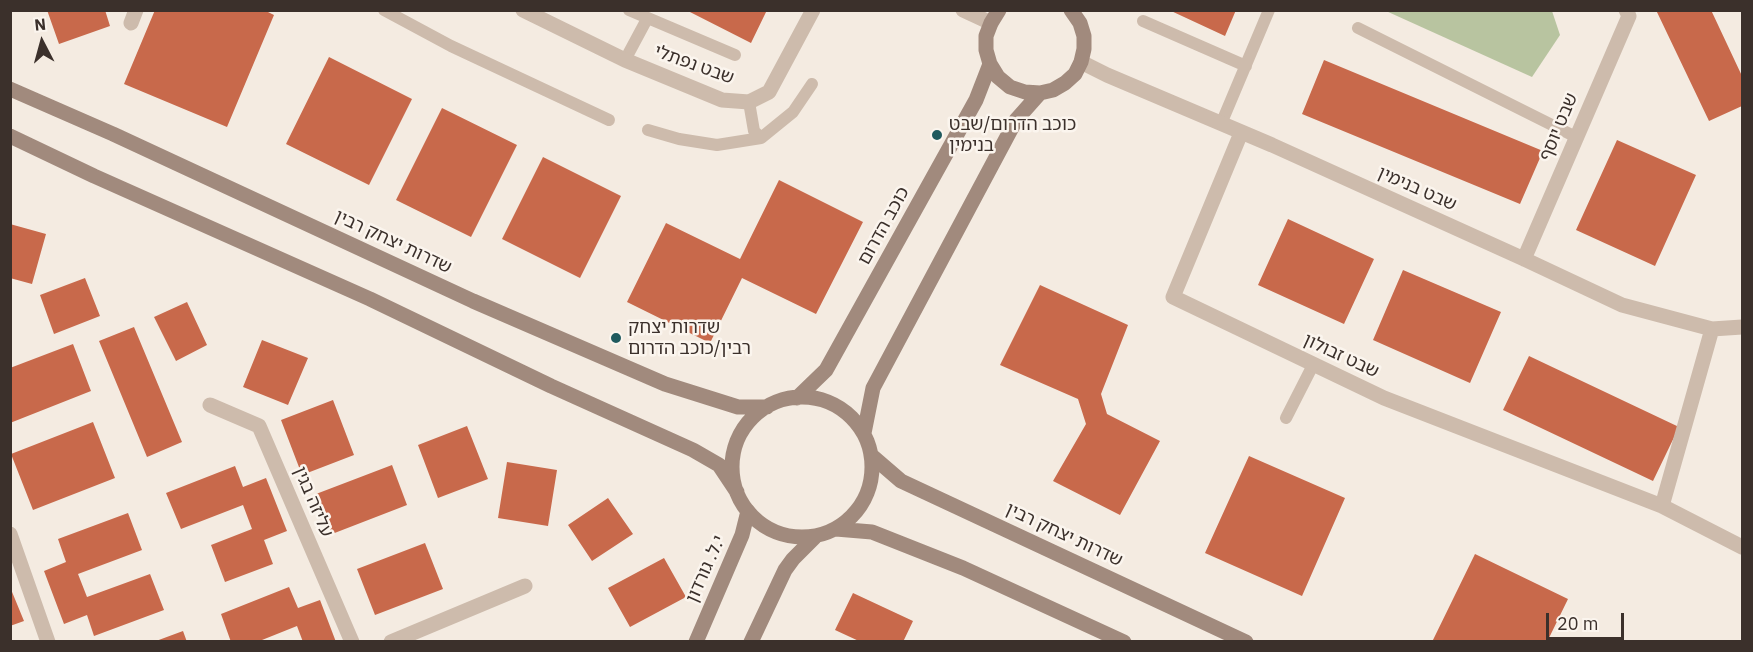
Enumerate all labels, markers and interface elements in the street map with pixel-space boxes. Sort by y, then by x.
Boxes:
north arrow [12,12,72,72]
text: N [33,14,47,35]
street label: שבט נפתלי [651,41,737,89]
street label: שבט יוסף [1535,90,1583,164]
place label: כוכב הדרום/שבט בנימין [949,114,1076,156]
marker: כוכב הדרום/שבט בנימין [930,128,944,142]
street label: שבט בנימין [1374,162,1460,216]
street label: כוכב הדרום [854,183,914,269]
street label: שדרות יצחק רבין [331,205,455,279]
place label: שדרות יצחק רבין/כוכב הדרום [628,317,751,360]
street label: שבט זבולון [1300,329,1382,383]
marker: שדרות יצחק רבין/כוכב הדרום [609,331,623,345]
street label: עליזה בגין [288,463,338,541]
street label: שדרות יצחק רבין [1002,498,1126,572]
street label: י.ל. גורדון [682,532,730,606]
scale bar [1549,601,1627,639]
text: 20 m [1557,612,1599,635]

